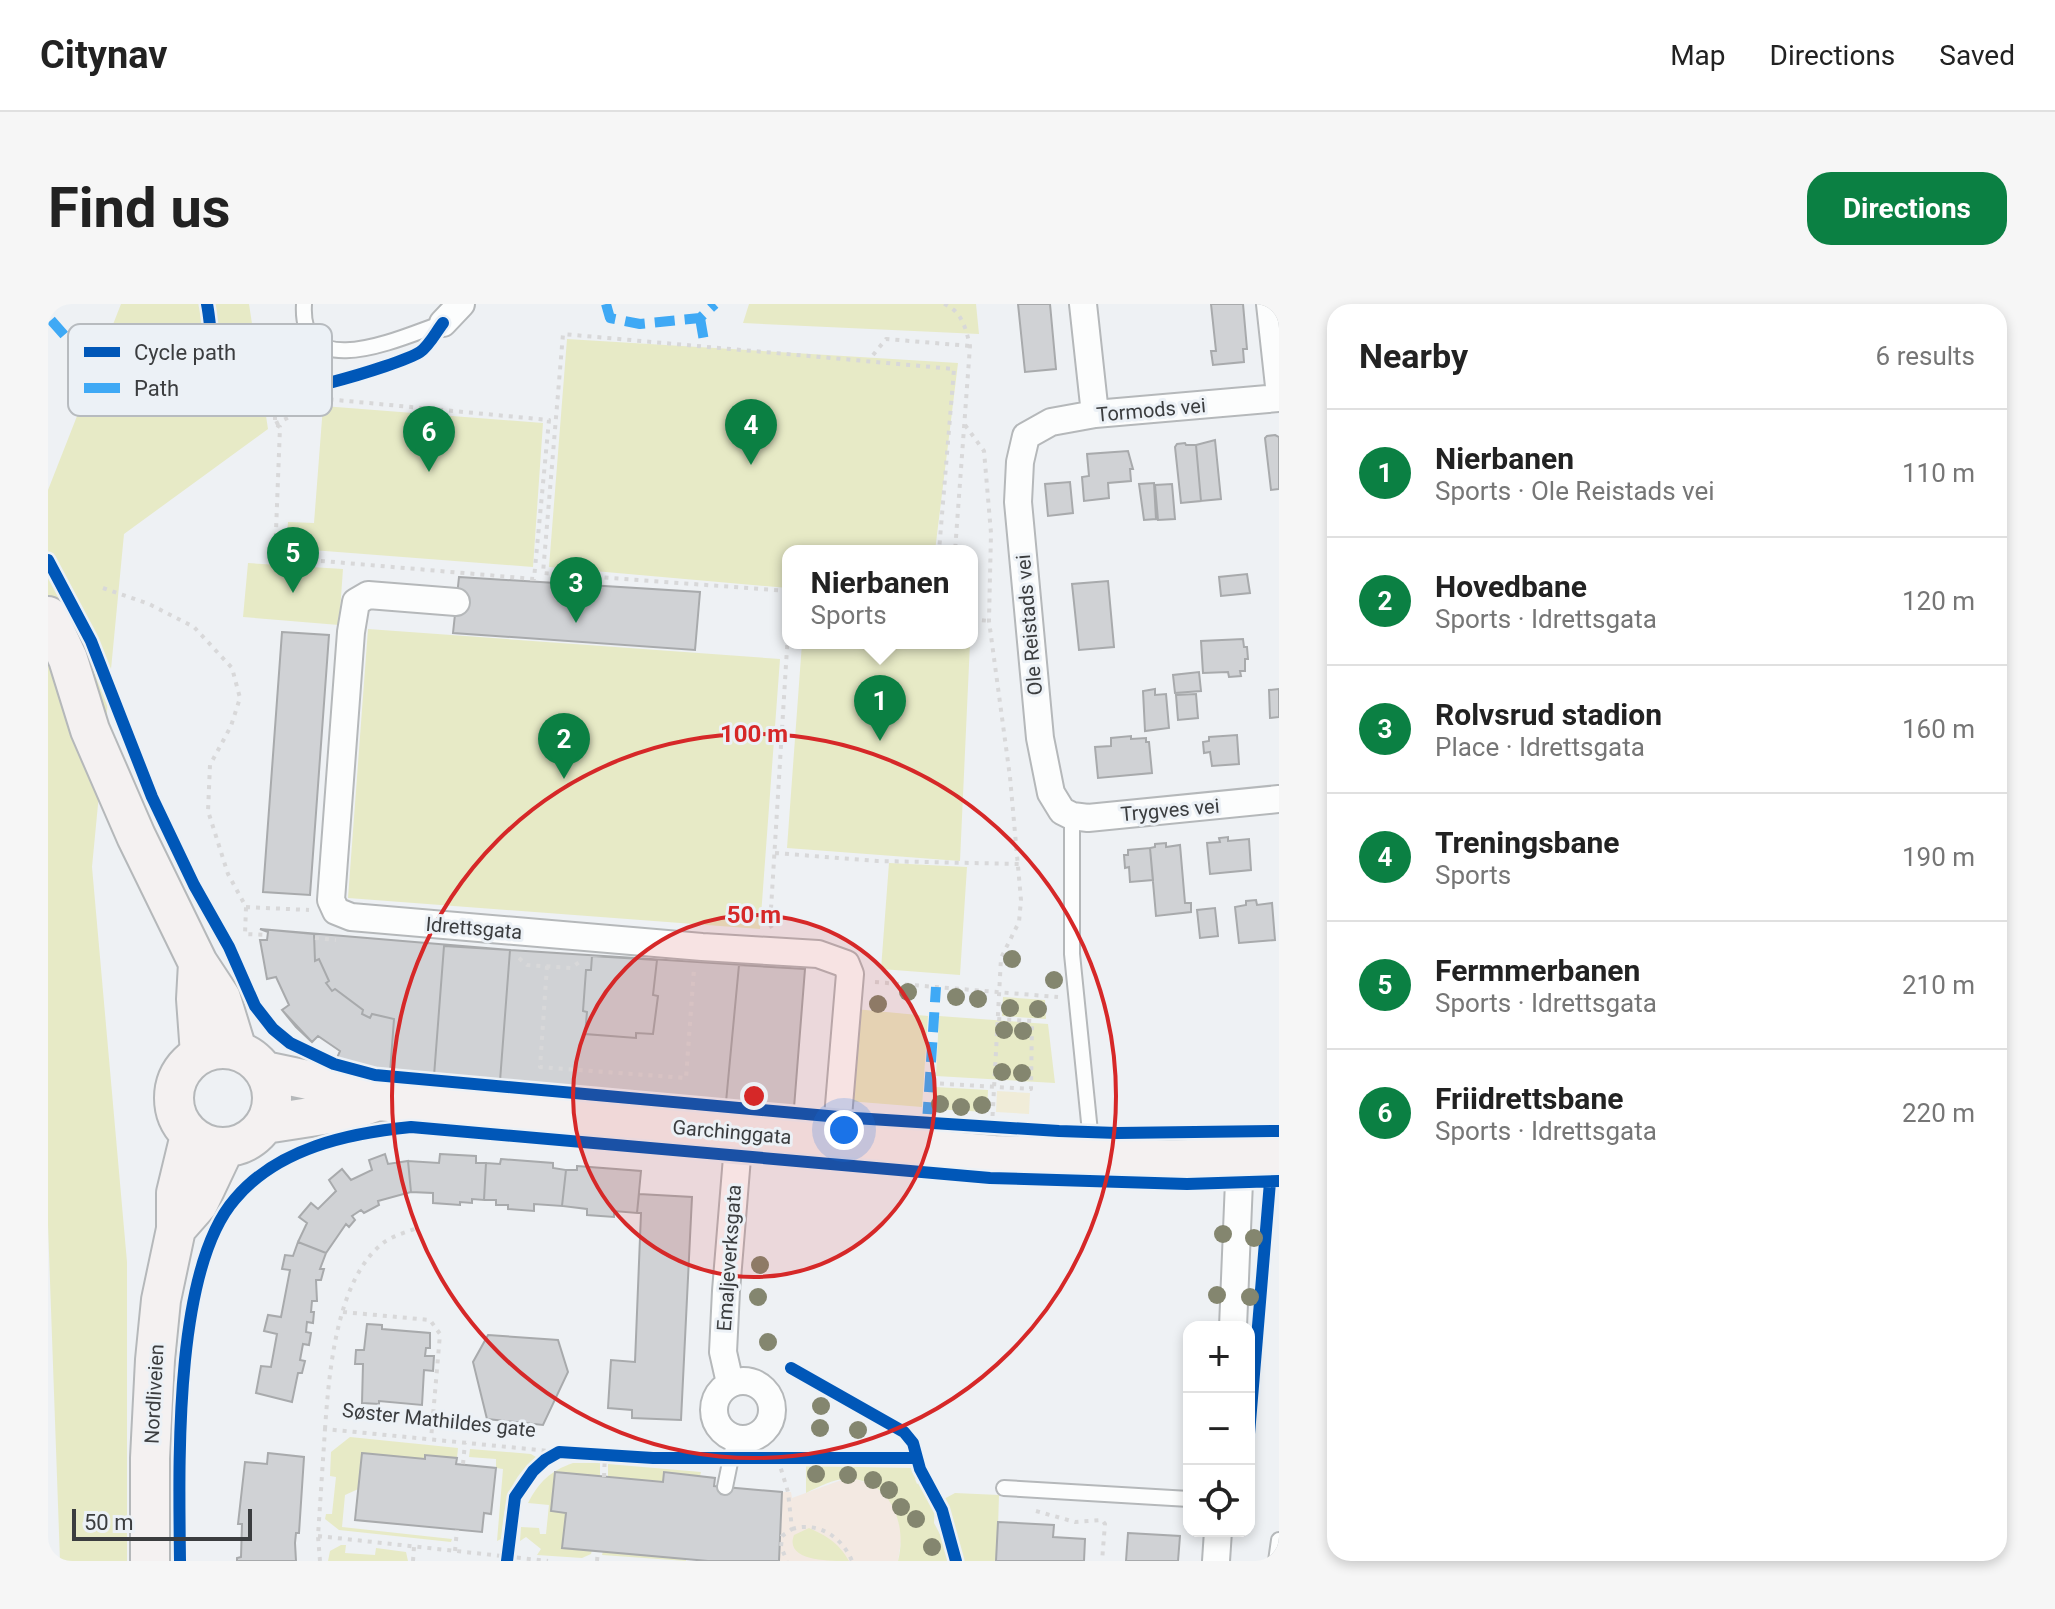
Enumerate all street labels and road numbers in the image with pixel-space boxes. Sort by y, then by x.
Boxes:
street label: Tormods vei [1095,393,1207,427]
street label: Ole Reistads vei [1011,554,1047,696]
street label: Trygves vei [1120,794,1220,826]
street label: Idrettsgata [425,912,523,944]
street label: Garchinggata [672,1115,792,1149]
street label: Emaljeverksgata [712,1184,746,1332]
street label: Nordliveien [139,1343,169,1445]
street label: Søster Mathildes gate [341,1398,537,1442]

